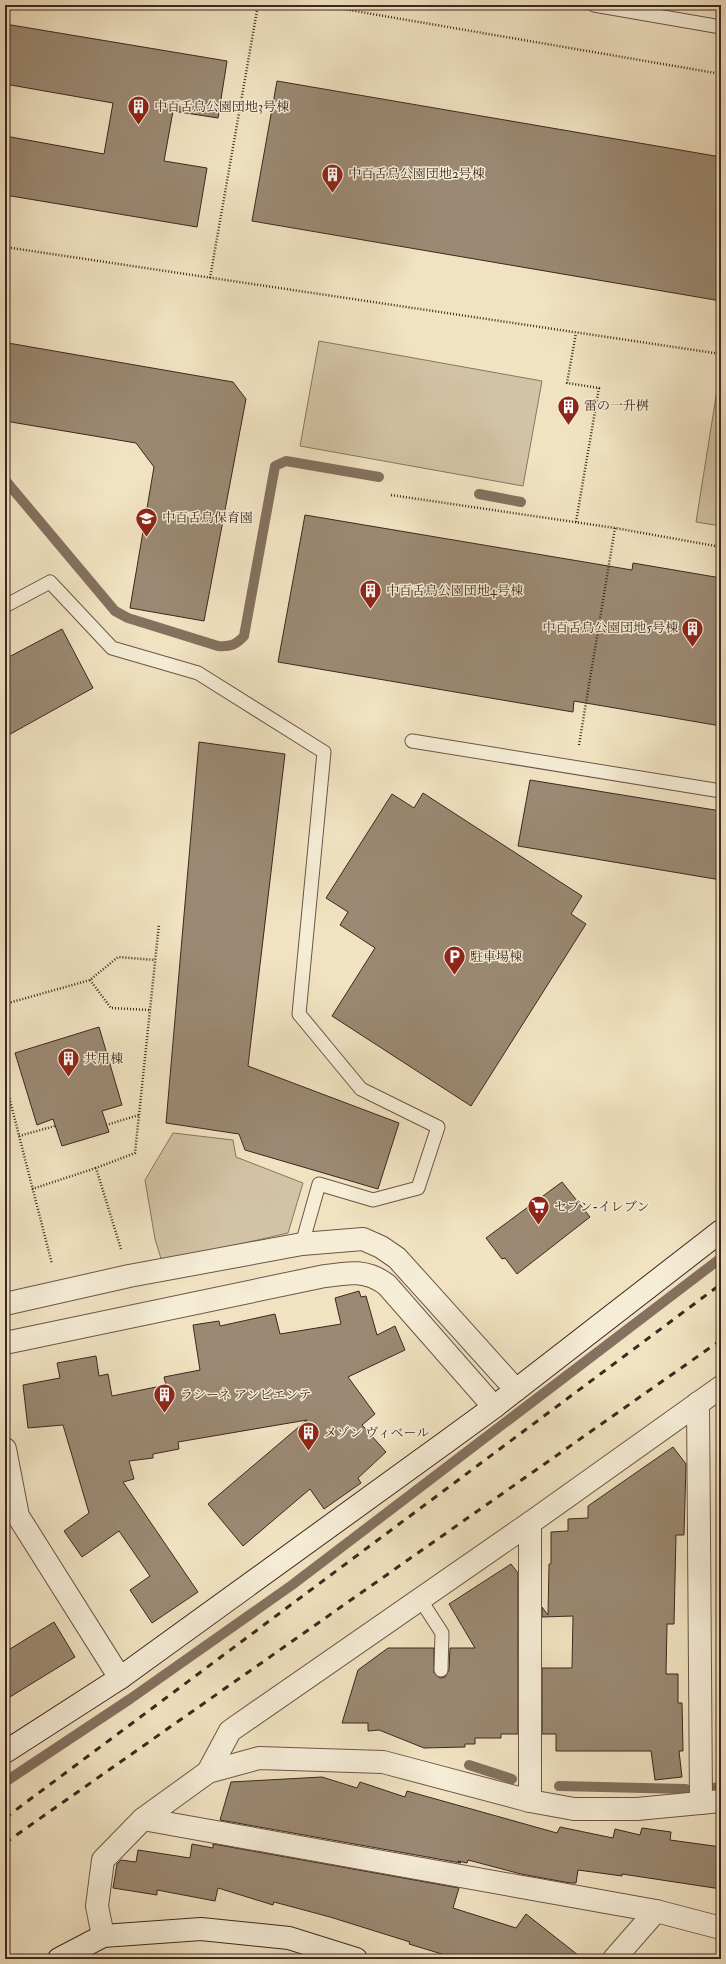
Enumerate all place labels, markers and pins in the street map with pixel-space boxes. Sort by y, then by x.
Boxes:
building icon: 中百舌鳥公園団地3号棟 [126,94,152,127]
place label: 中百舌鳥公園団地3号棟 [154,99,289,115]
building icon: 中百舌鳥公園団地2号棟 [319,161,345,194]
place label: 中百舌鳥公園団地2号棟 [348,166,485,182]
building icon: 雷の一升桝 [555,393,581,426]
place label: 雷の一升桝 [584,398,649,414]
school or university icon: 中百舌鳥保育園 [134,505,160,538]
place label: 中百舌鳥保育園 [162,510,253,526]
building icon: 中百舌鳥公園団地4号棟 [358,578,384,611]
place label: 中百舌鳥公園団地4号棟 [386,583,523,599]
building icon: 中百舌鳥公園団地5号棟 [680,615,706,648]
place label: 中百舌鳥公園団地5号棟 [542,620,678,636]
parking icon: 駐車場棟 [442,944,468,977]
place label: 駐車場棟 [470,949,522,965]
building icon: 共用棟 [56,1046,82,1079]
place label: 共用棟 [84,1051,123,1067]
supermarket icon: セブン-イレブン [525,1194,551,1227]
place label: セブン-イレブン [554,1199,649,1215]
building icon: ラシーネ アンビエンテ [152,1382,178,1415]
place label: ラシーネ アンビエンテ [180,1387,312,1403]
building icon: メゾン ヴィベール [296,1420,322,1453]
place label: メゾン ヴィベール [324,1425,429,1441]

